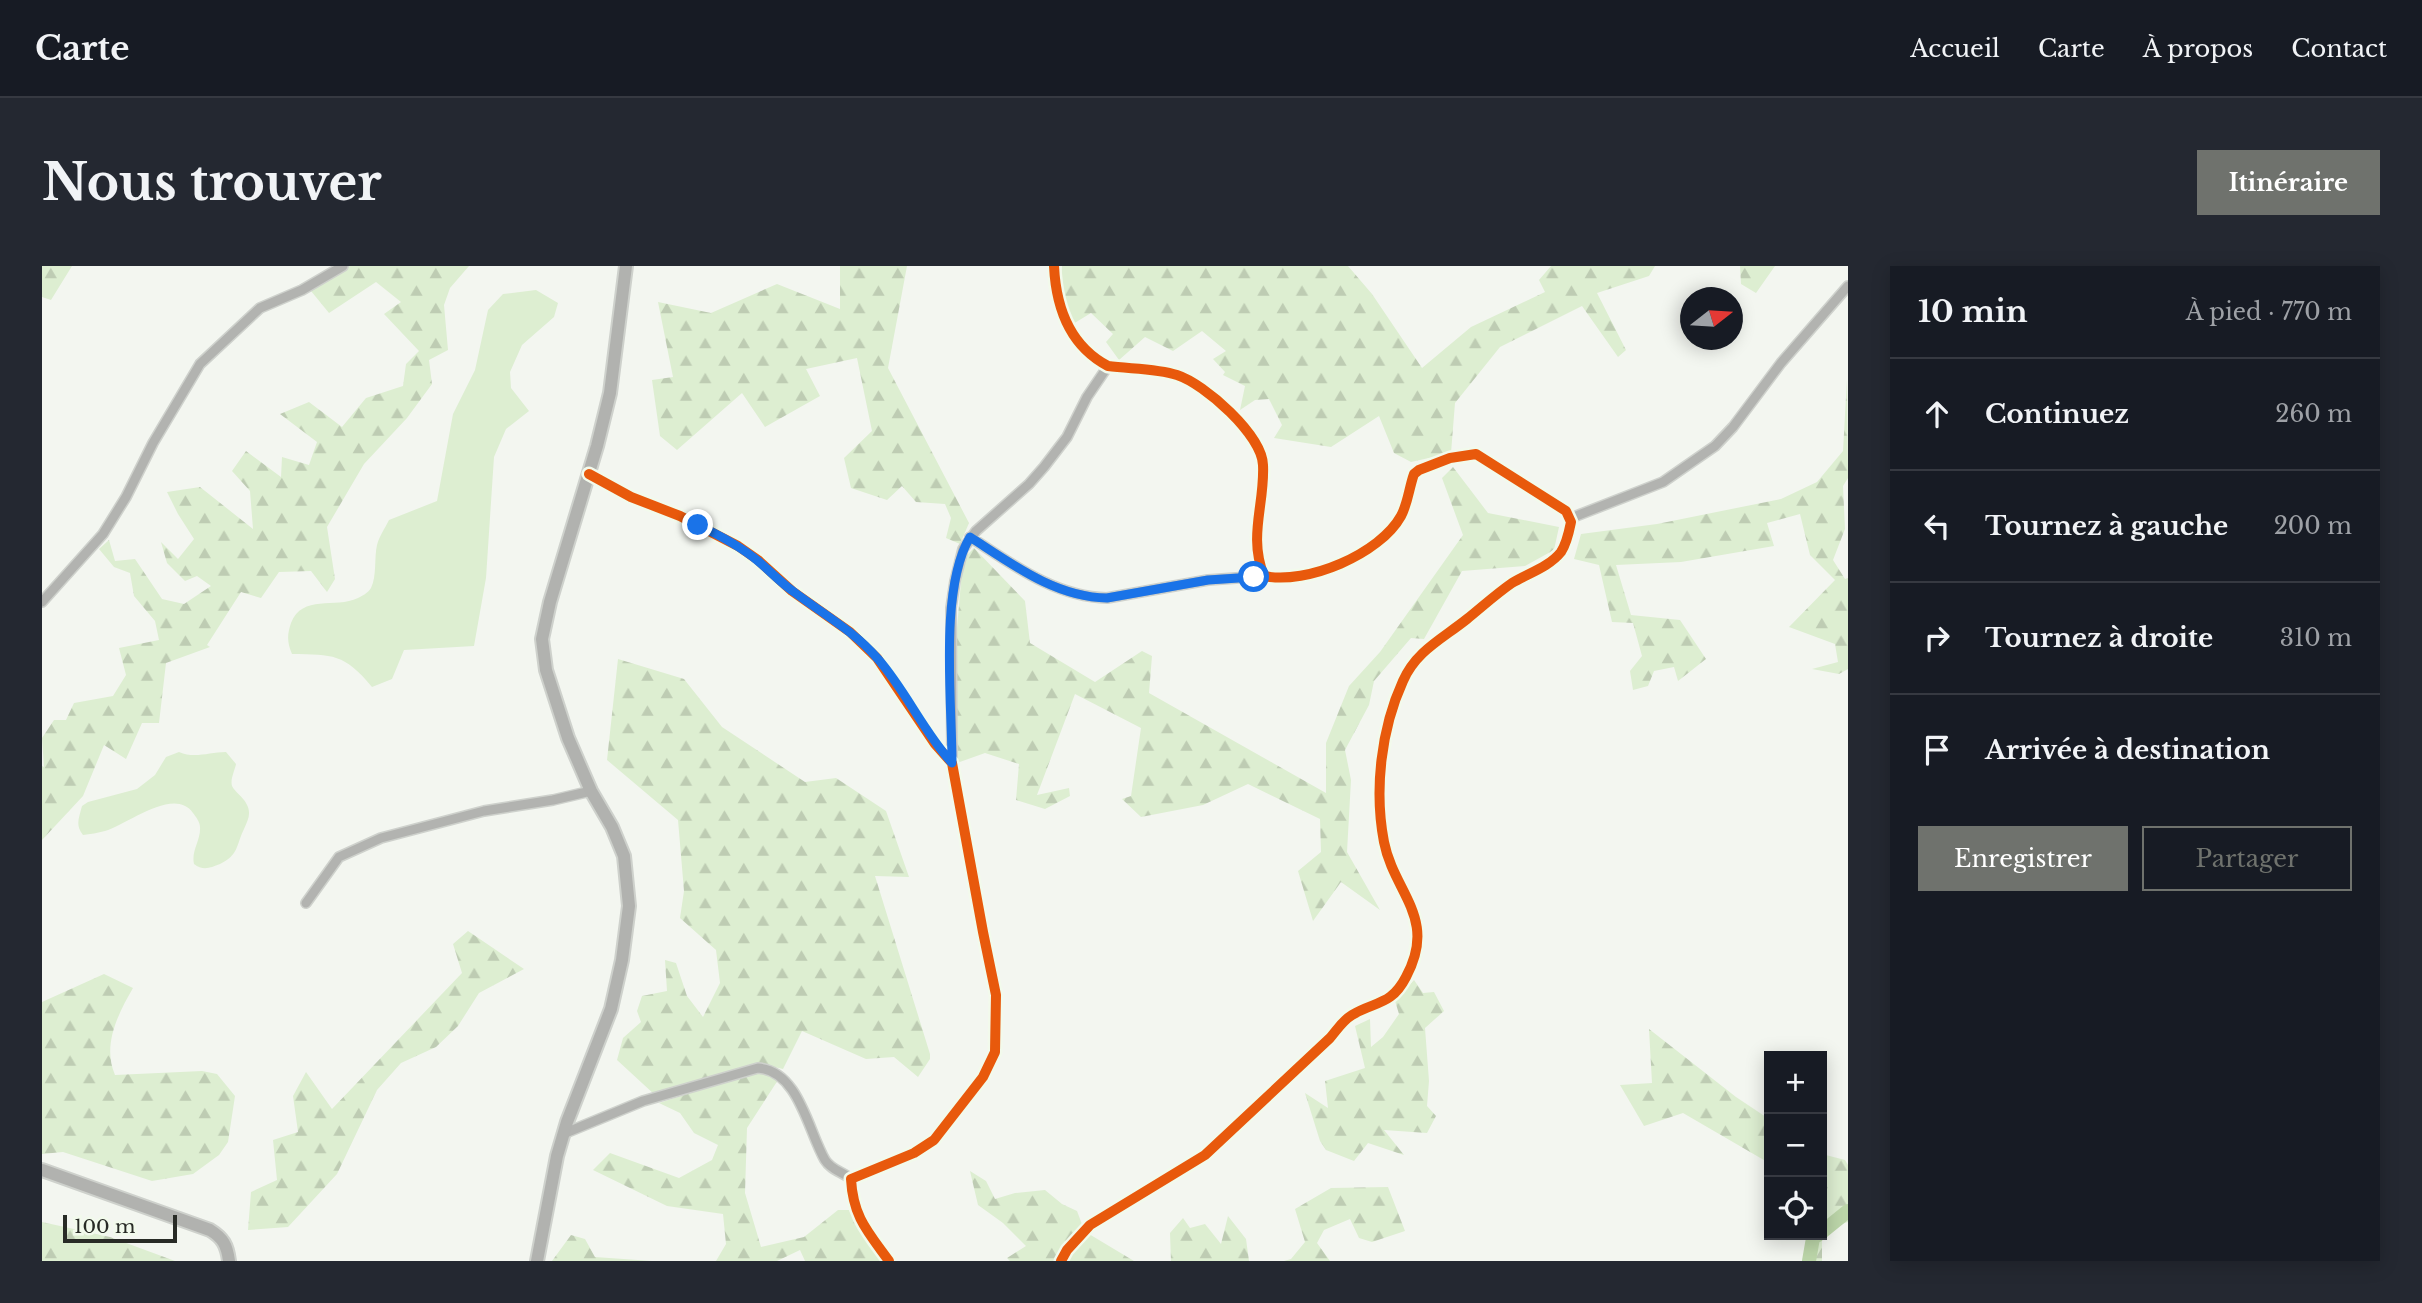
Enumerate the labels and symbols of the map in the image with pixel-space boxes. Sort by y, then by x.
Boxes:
north arrow [1680,287,1743,350]
route end [682,509,713,540]
route start [1238,561,1269,592]
scale bar [63,1212,177,1244]

